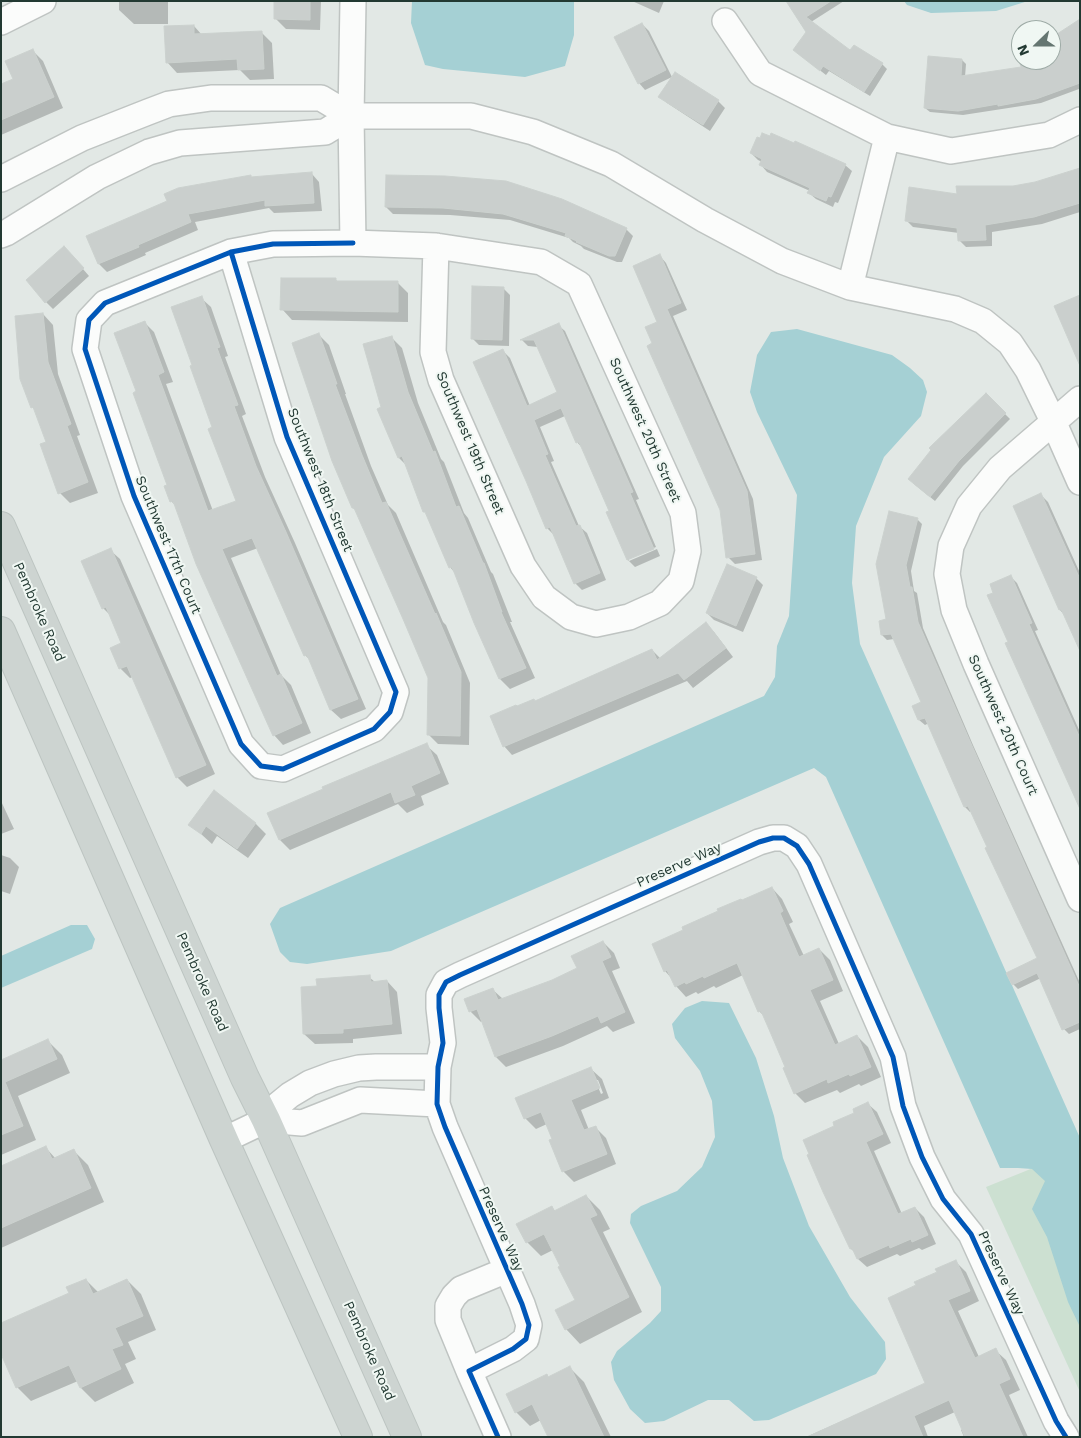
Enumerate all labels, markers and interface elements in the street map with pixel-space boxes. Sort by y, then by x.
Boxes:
north arrow [1011,20,1061,70]
text: N [1014,42,1032,58]
street label: Southwest 20th Street [606,355,684,505]
street label: Southwest 19th Street [432,369,508,517]
street label: Southwest 18th Street [283,406,357,554]
street label: Southwest 17th Court [131,473,205,617]
street label: Pembroke Road [10,560,68,664]
street label: Southwest 20th Court [964,652,1042,798]
street label: Preserve Way [634,839,724,891]
street label: Pembroke Road [173,930,231,1034]
street label: Preserve Way [475,1184,527,1274]
street label: Preserve Way [974,1228,1028,1318]
street label: Pembroke Road [340,1299,398,1403]

